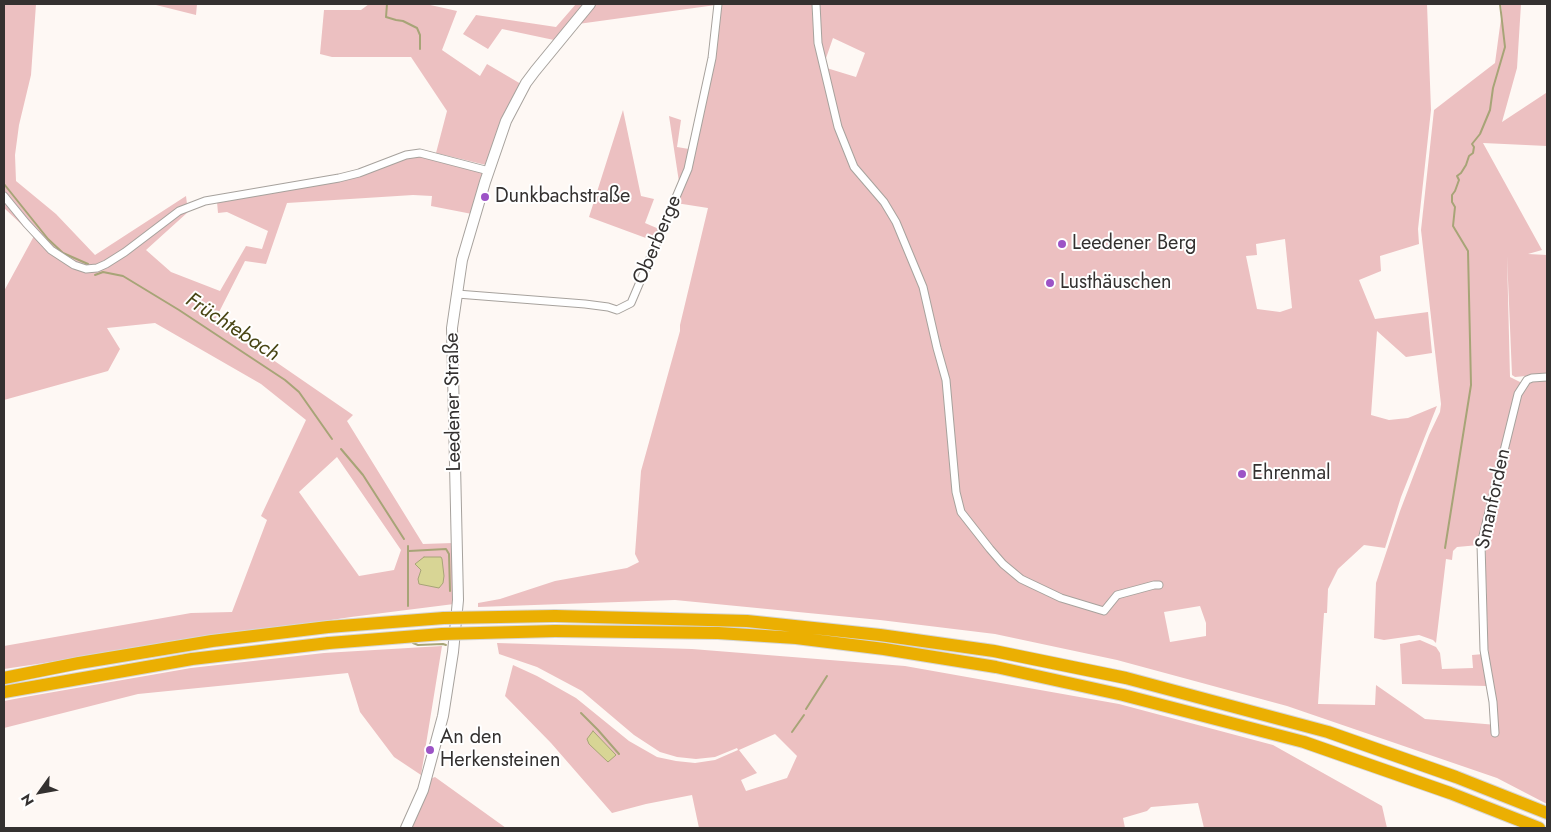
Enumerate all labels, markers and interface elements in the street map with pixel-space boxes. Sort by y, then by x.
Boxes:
place label: Dunkbachstraße [495,185,630,209]
marker: Dunkbachstraße [479,191,491,203]
street label: Oberberge [629,192,687,288]
place label: Leedener Berg [1072,232,1196,256]
marker: Leedener Berg [1056,238,1068,250]
place label: Lusthäuschen [1060,271,1172,295]
marker: Lusthäuschen [1044,277,1056,289]
water label: Früchtebach [180,288,284,368]
street label: Leedener Straße [441,332,467,472]
street label: Smanforden [1472,446,1516,552]
place label: Ehrenmal [1252,462,1331,486]
marker: Ehrenmal [1236,468,1248,480]
place label: An den Herkensteinen [440,726,560,773]
marker: An den Herkensteinen [424,744,436,756]
north arrow [15,767,65,817]
text: N [16,790,39,810]

